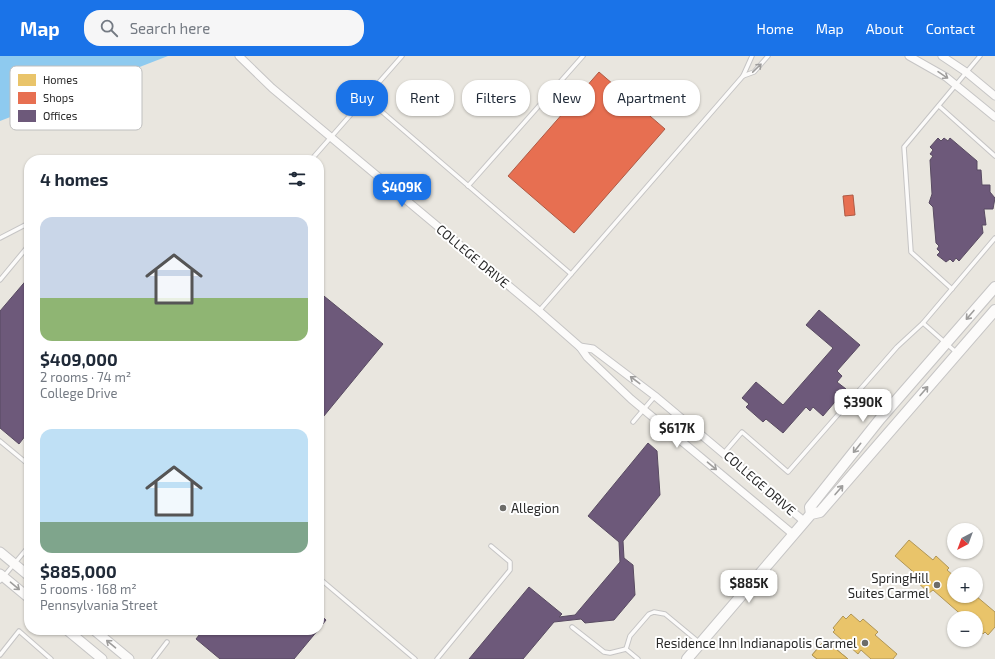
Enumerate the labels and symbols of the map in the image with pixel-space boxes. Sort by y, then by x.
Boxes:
one-way arrow [752,63,762,73]
legend [10,66,142,130]
one-way arrow [937,71,948,80]
text: Homes [43,73,78,86]
text: Shops [43,91,74,104]
text: Offices [43,109,78,122]
pin: $409K [374,174,430,208]
street label: COLLEGE DRIVE [433,221,513,291]
one-way arrow [966,310,975,320]
one-way arrow [630,376,641,385]
one-way arrow [920,386,929,397]
pin: $390K [835,389,891,423]
pin: $617K [649,415,705,449]
one-way arrow [853,442,862,453]
street label: COLLEGE DRIVE [721,447,799,519]
one-way arrow [707,462,718,471]
one-way arrow [835,484,844,495]
place label: Allegion [511,500,559,516]
marker: Allegion [498,503,508,513]
north arrow [947,523,983,559]
pin: $885K [721,570,777,604]
place label: SpringHill Suites Carmel [848,570,929,601]
marker: SpringHill Suites Carmel [932,580,942,590]
one-way arrow [9,582,20,591]
place label: Residence Inn Indianapolis Carmel [656,635,857,651]
marker: Residence Inn Indianapolis Carmel [860,638,870,648]
one-way arrow [106,640,117,649]

